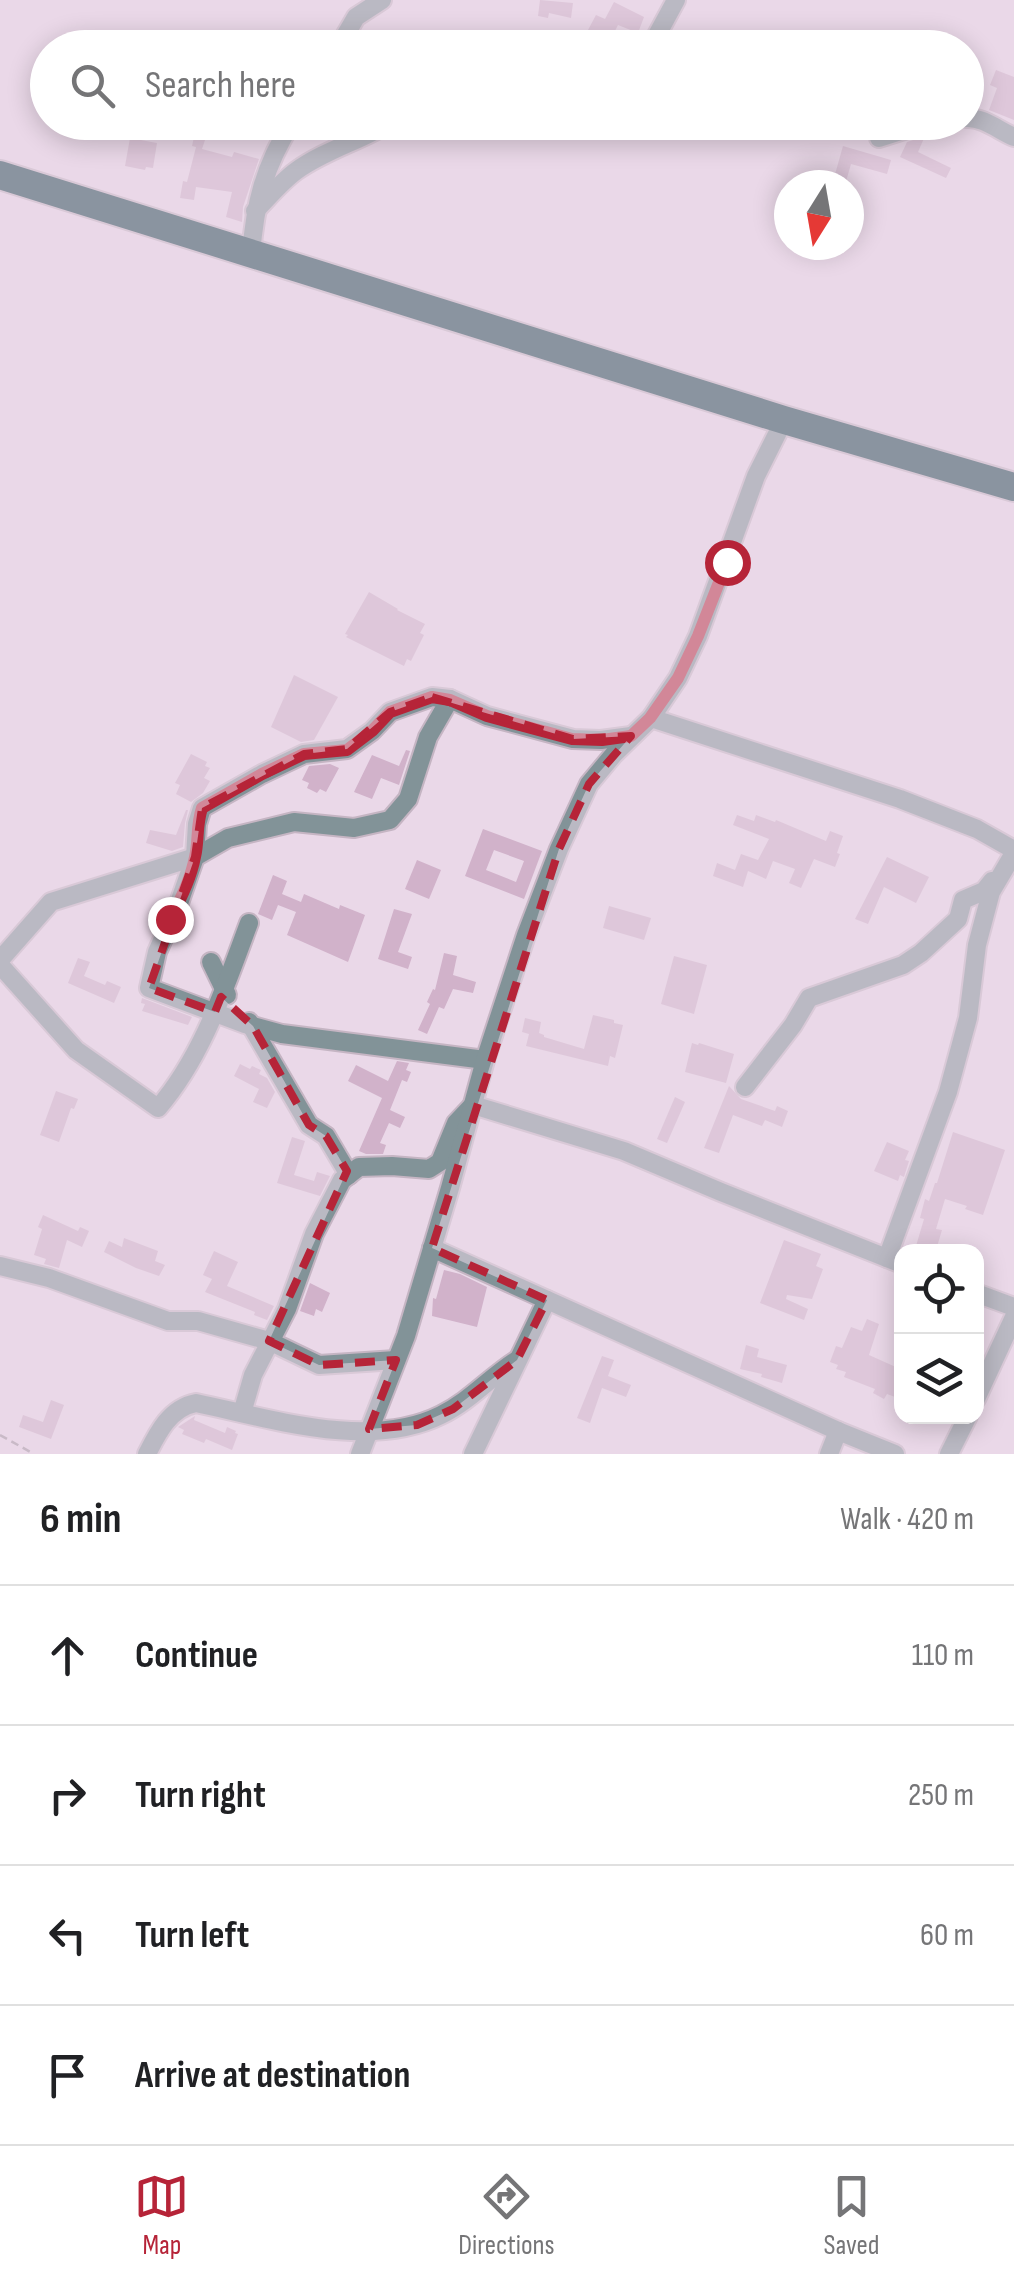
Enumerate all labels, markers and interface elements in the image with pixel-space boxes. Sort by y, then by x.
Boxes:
search box [30,30,984,140]
icon: search [65,58,120,113]
text: Search here [145,63,296,108]
north arrow [774,170,864,260]
route start [705,540,751,586]
route end [148,897,194,943]
map controls [894,1244,984,1424]
button: locate [894,1244,984,1334]
button: layers [894,1334,984,1424]
text: 6 min [40,1494,121,1545]
text: Walk · 420 m [840,1500,974,1539]
icon: ahead [40,1628,95,1683]
text: Continue [135,1633,258,1678]
text: 110 m [912,1636,974,1675]
icon: right [40,1768,95,1823]
text: Turn right [135,1773,266,1818]
text: 250 m [908,1776,974,1815]
icon: left [40,1908,95,1963]
text: Turn left [135,1913,249,1958]
text: 60 m [920,1916,974,1955]
icon: arrive [40,2048,95,2103]
text: Arrive at destination [135,2053,410,2098]
tab: Map [134,2169,189,2262]
tab: Directions [458,2169,555,2262]
tab: Saved [823,2169,880,2262]

